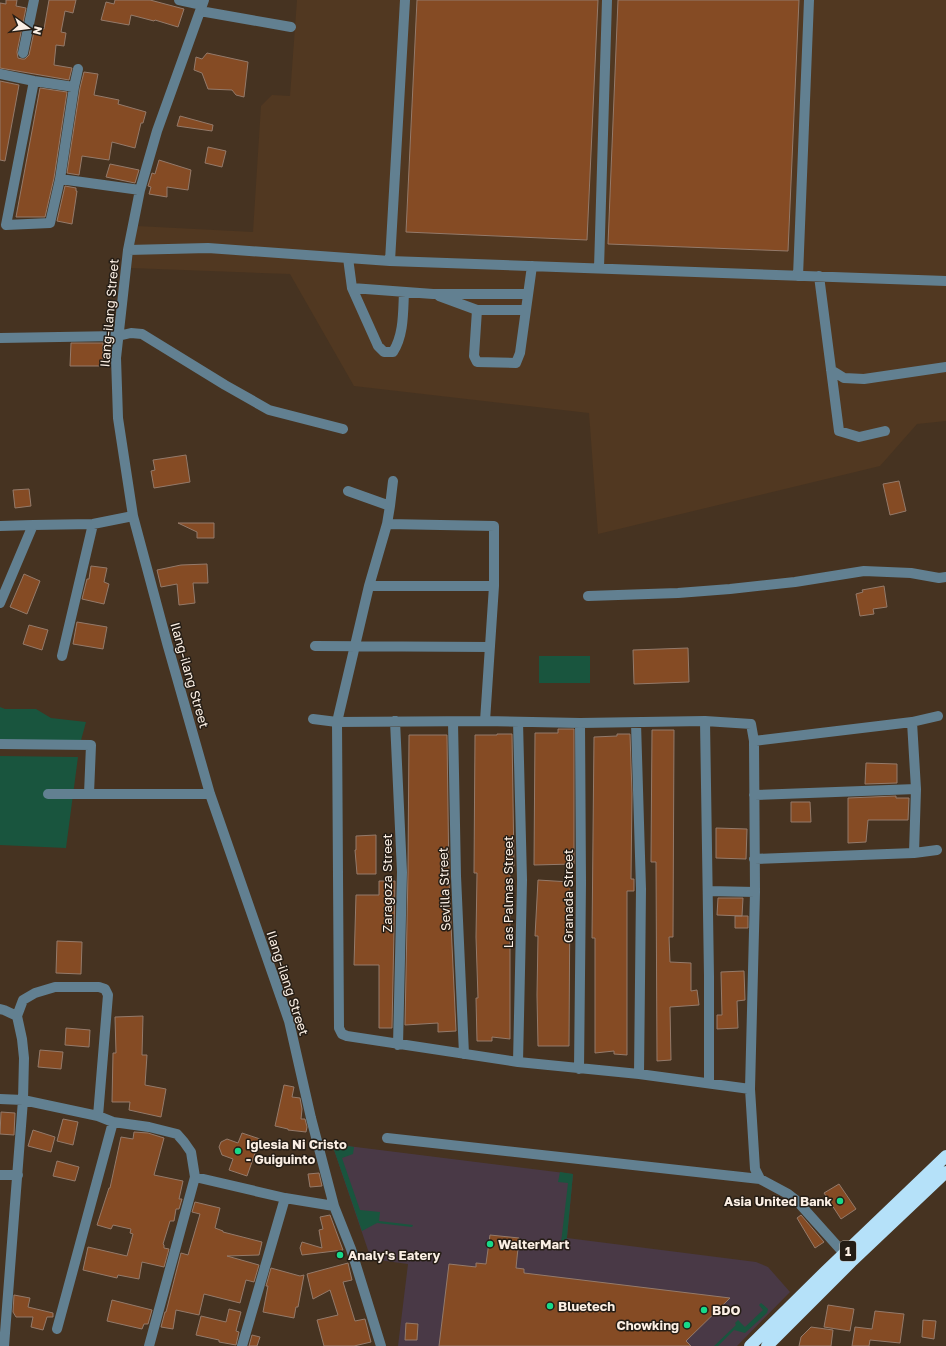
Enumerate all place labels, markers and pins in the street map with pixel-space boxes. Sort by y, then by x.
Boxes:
place label: Iglesia Ni Cristo - Guiguinto [246,1136,347,1167]
marker: Iglesia Ni Cristo - Guiguinto [233,1146,243,1156]
place label: Asia United Bank [724,1193,832,1209]
marker: Asia United Bank [835,1196,845,1206]
place label: WalterMart [498,1236,570,1252]
marker: WalterMart [485,1239,495,1249]
place label: Analy's Eatery [348,1247,441,1263]
marker: Analy's Eatery [335,1250,345,1260]
place label: Bluetech [558,1298,615,1314]
marker: Bluetech [545,1301,555,1311]
place label: BDO [712,1302,740,1318]
marker: BDO [699,1305,709,1315]
place label: Chowking [616,1317,679,1333]
marker: Chowking [682,1320,692,1330]

